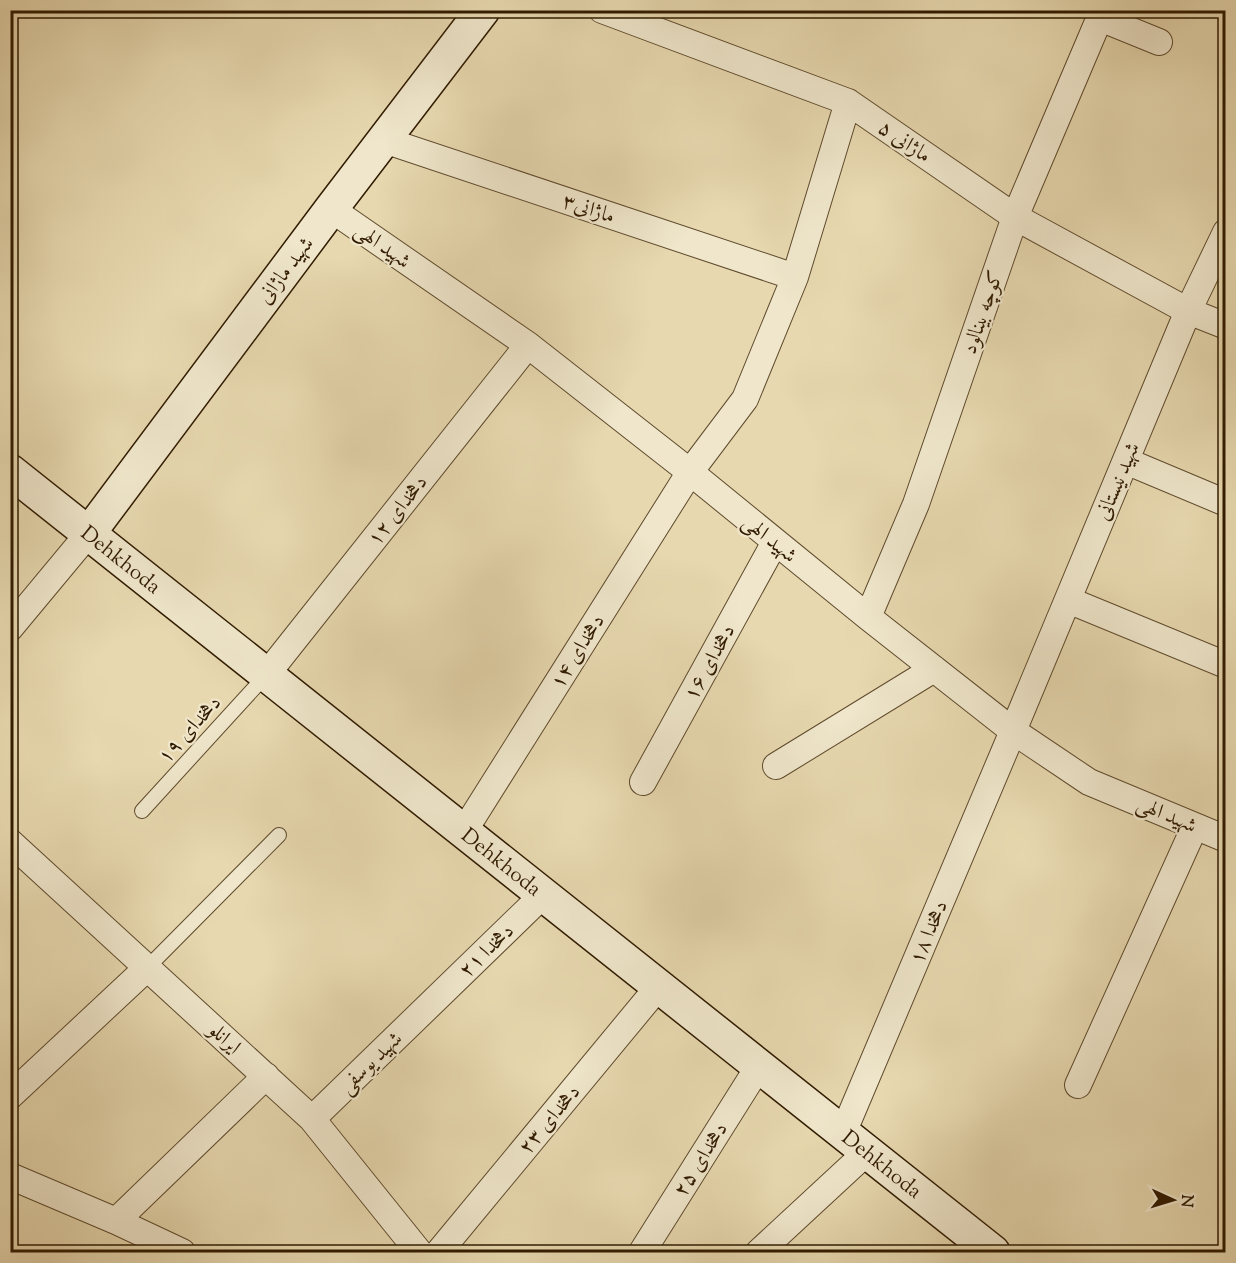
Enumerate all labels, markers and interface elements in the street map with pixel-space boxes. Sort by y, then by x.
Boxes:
street label: ۵ ماژانی [871,114,936,171]
street label: ماژانی۳ [558,187,619,232]
street label: شهید الهی [347,216,416,277]
street label: شهید ماژانی [251,231,322,311]
street label: کوچه بینالود [956,267,1012,358]
street label: شهید نیستانی [1089,438,1149,526]
street label: دهخدای ۱۲ [361,469,436,553]
street label: شهید الهی [735,508,803,571]
street label: Dehkhoda [73,520,167,602]
street label: دهخدای ۱۴ [544,609,613,695]
street label: دهخدای ۱۶ [678,620,744,706]
street label: دهخدای ۱۹ [152,690,229,771]
street label: شهید الهی [1131,790,1201,842]
street label: Dehkhoda [454,822,547,905]
street label: دهخدا ۱۸ [903,896,957,969]
street label: دهخدا ۲۱ [453,918,522,985]
street label: ایرانلو [199,1015,247,1062]
street label: شهید یوسفی [333,1025,410,1101]
street label: دهخدای ۲۳ [512,1079,589,1162]
street label: دهخدای ۲۵ [667,1117,736,1203]
street label: Dehkhoda [834,1124,928,1207]
north arrow [1143,1170,1203,1230]
text: N [1174,1194,1197,1208]

